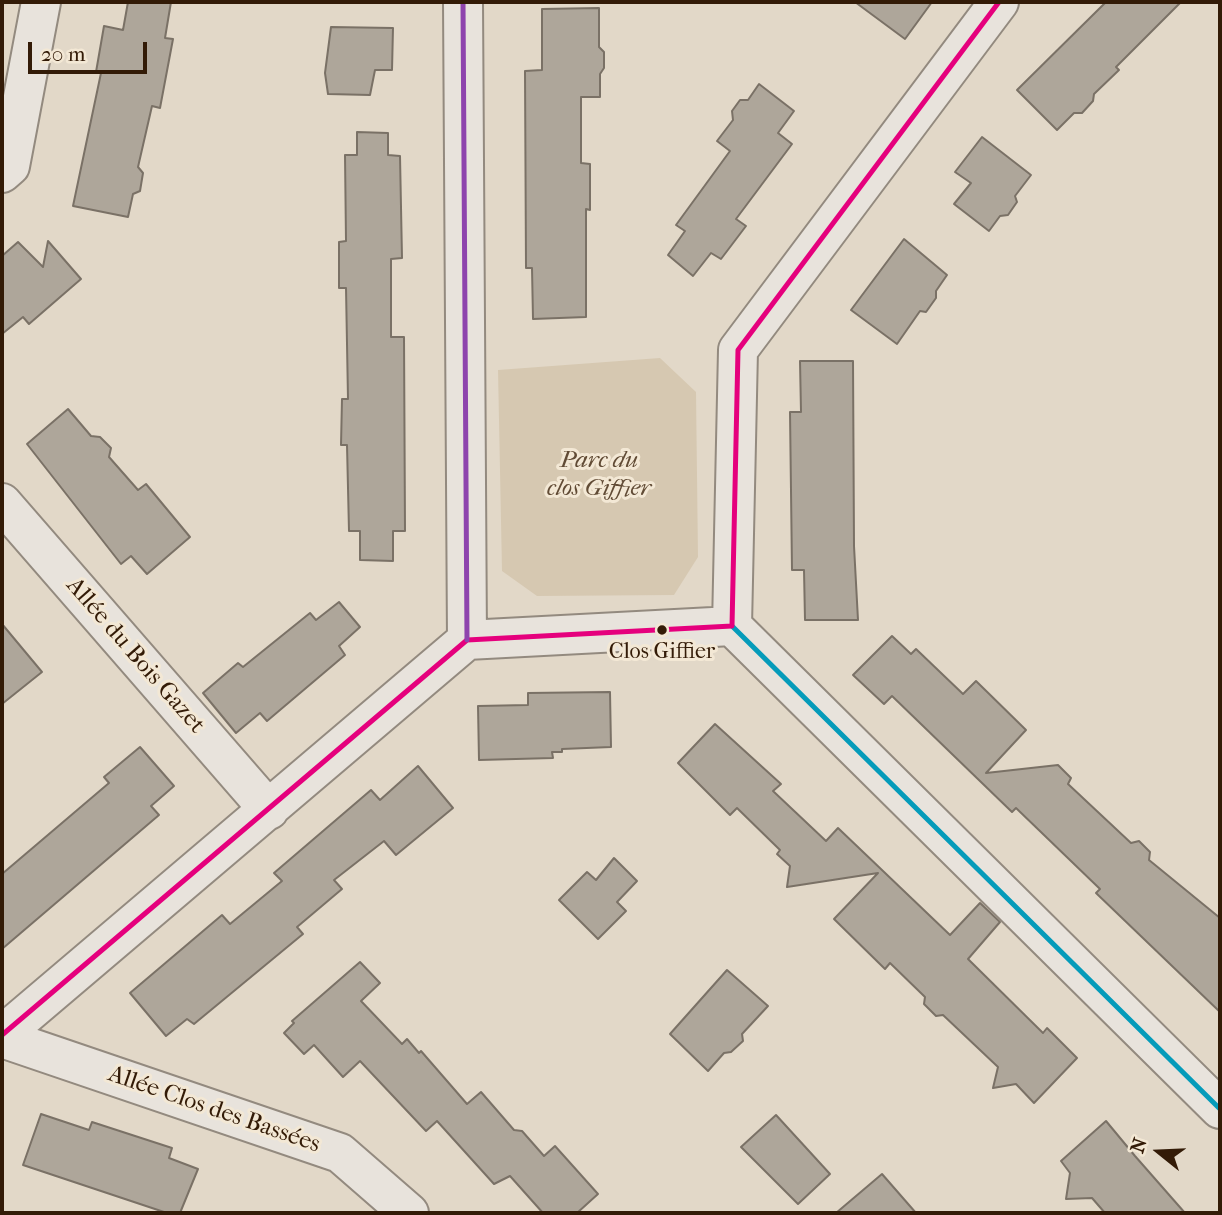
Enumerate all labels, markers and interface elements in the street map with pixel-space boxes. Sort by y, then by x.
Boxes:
scale bar [32,28,150,72]
text: 20 m [41,42,85,66]
park label: Parc du clos Giffier [547,447,651,503]
street label: Allée du Bois Gazet [59,572,211,740]
marker: Clos Giffier [655,623,669,637]
place label: Clos Giffier [609,640,715,666]
street label: Allée Clos des Bassées [104,1060,324,1160]
north arrow [1124,1117,1194,1187]
text: N [1126,1135,1152,1156]

